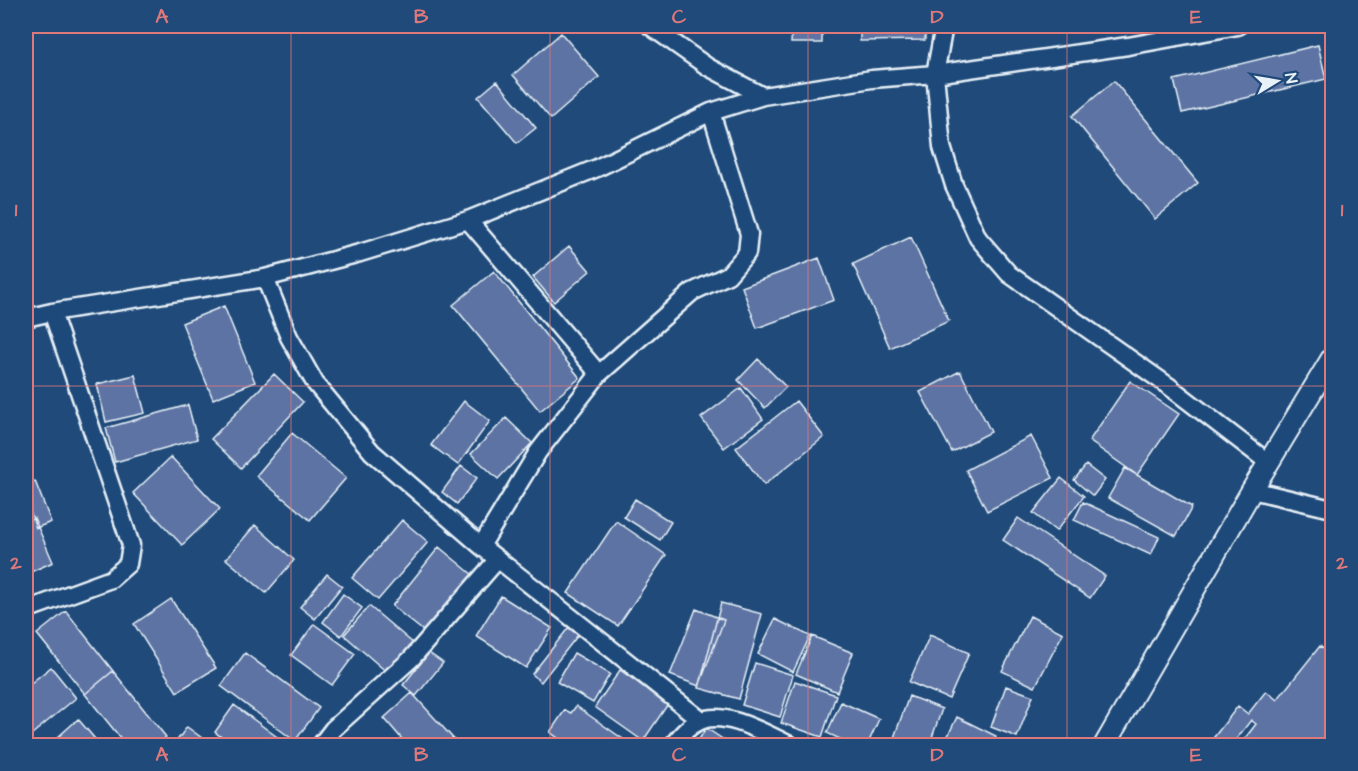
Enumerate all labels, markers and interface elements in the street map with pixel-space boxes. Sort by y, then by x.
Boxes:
text: A [156,3,169,31]
text: B [414,3,429,31]
text: C [672,3,687,31]
text: D [931,3,944,31]
text: E [1190,3,1202,31]
north arrow [1247,51,1307,111]
text: N [1279,71,1302,85]
text: 1 [15,196,18,224]
text: 1 [1341,196,1344,224]
text: 2 [9,549,22,577]
text: 2 [1335,549,1348,577]
text: A [156,741,169,769]
text: B [414,741,429,769]
text: C [672,741,687,769]
text: D [931,741,944,769]
text: E [1190,741,1202,769]

